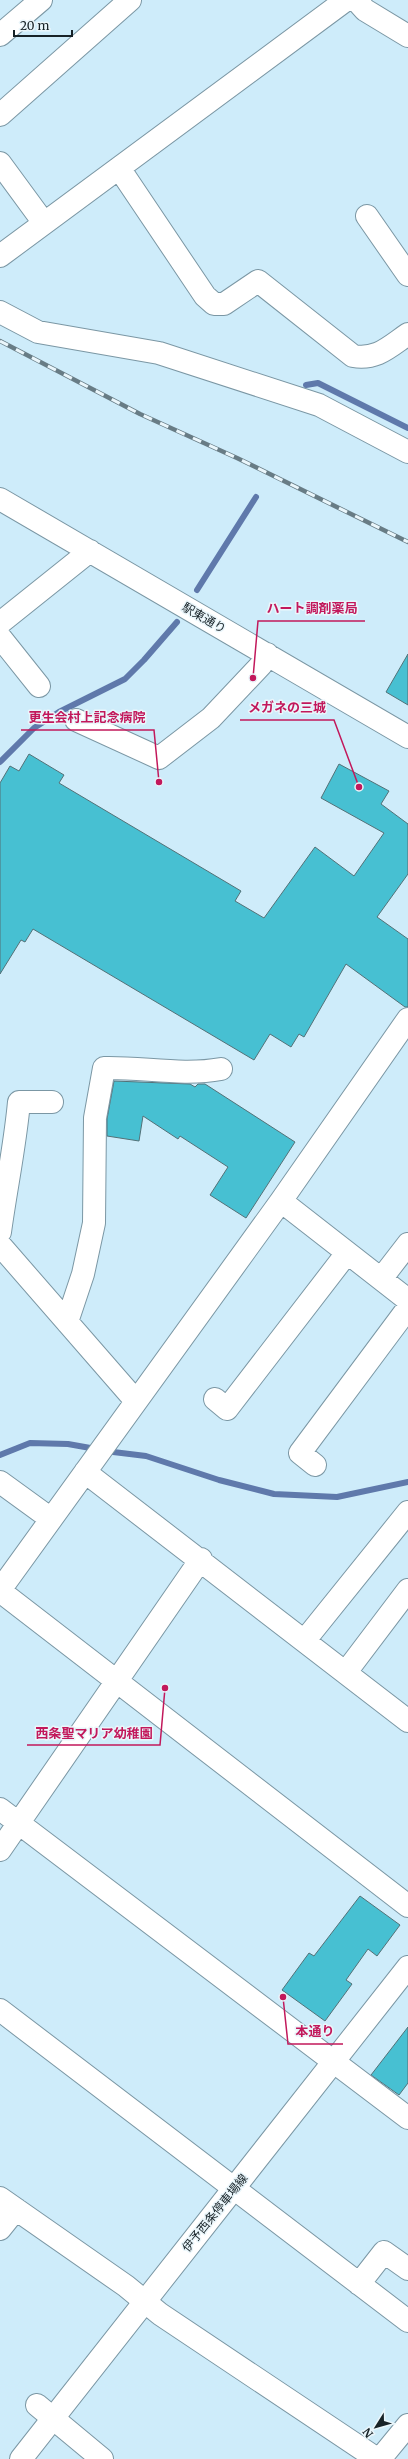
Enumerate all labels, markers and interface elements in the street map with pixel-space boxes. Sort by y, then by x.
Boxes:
scale bar [14,12,72,38]
text: 20 m [20,18,49,33]
callout: ハート調剤薬局 [258,596,365,621]
street label: 駅東通り [180,599,229,636]
text: ハート調剤薬局 [266,600,358,617]
callout: メガネの三城 [240,695,334,720]
text: メガネの三城 [248,699,326,716]
callout: 更生会村上記念病院 [21,705,154,730]
text: 更生会村上記念病院 [28,709,146,726]
callout: 西条聖マリア幼稚園 [27,1720,160,1745]
text: 西条聖マリア幼稚園 [35,1725,153,1742]
callout: 本通り [288,2019,343,2044]
text: 本通り [295,2023,335,2040]
street label: 伊予西条停車場線 [179,2171,251,2255]
north arrow [356,2407,396,2447]
text: N [360,2425,376,2441]

